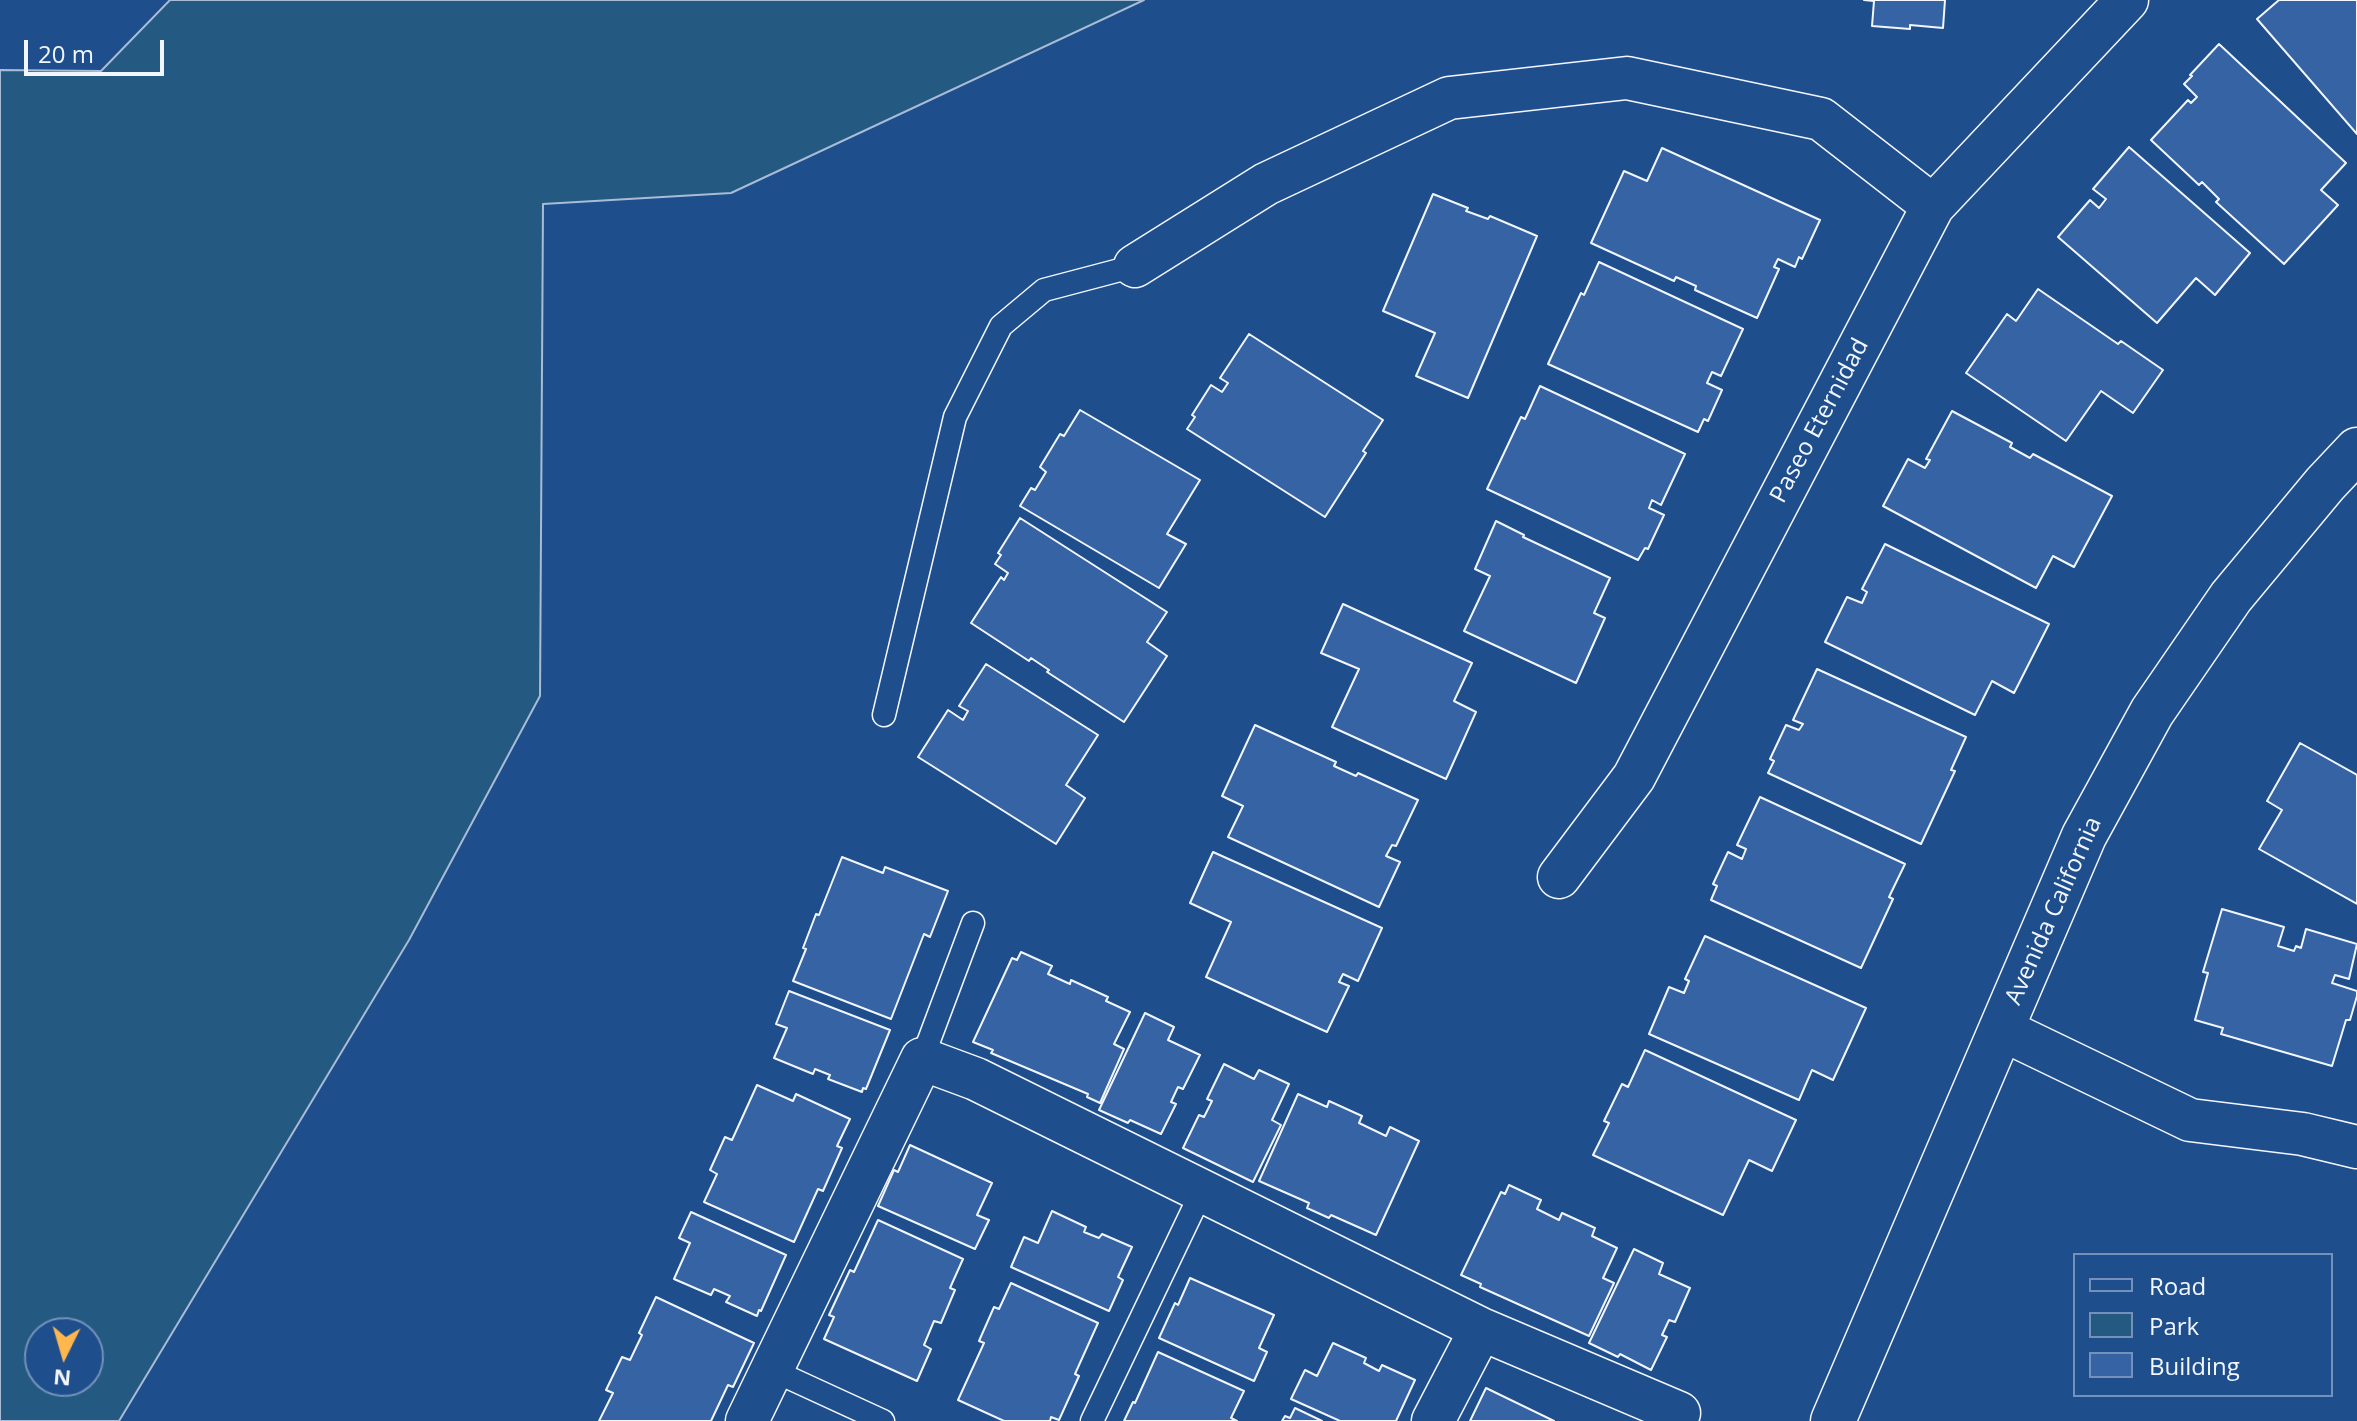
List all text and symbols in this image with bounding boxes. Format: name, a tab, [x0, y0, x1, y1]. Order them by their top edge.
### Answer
scale bar	[28, 24, 168, 74]
text: 20 m	[38, 37, 94, 70]
street label: Paseo Eternidad	[1765, 334, 1875, 508]
street label: Avenida California	[2000, 813, 2108, 1009]
legend	[2073, 1253, 2333, 1397]
text: Road	[2149, 1269, 2206, 1302]
text: Park	[2149, 1309, 2199, 1342]
north arrow	[24, 1317, 104, 1397]
text: Building	[2149, 1349, 2240, 1382]
text: N	[52, 1363, 72, 1395]

